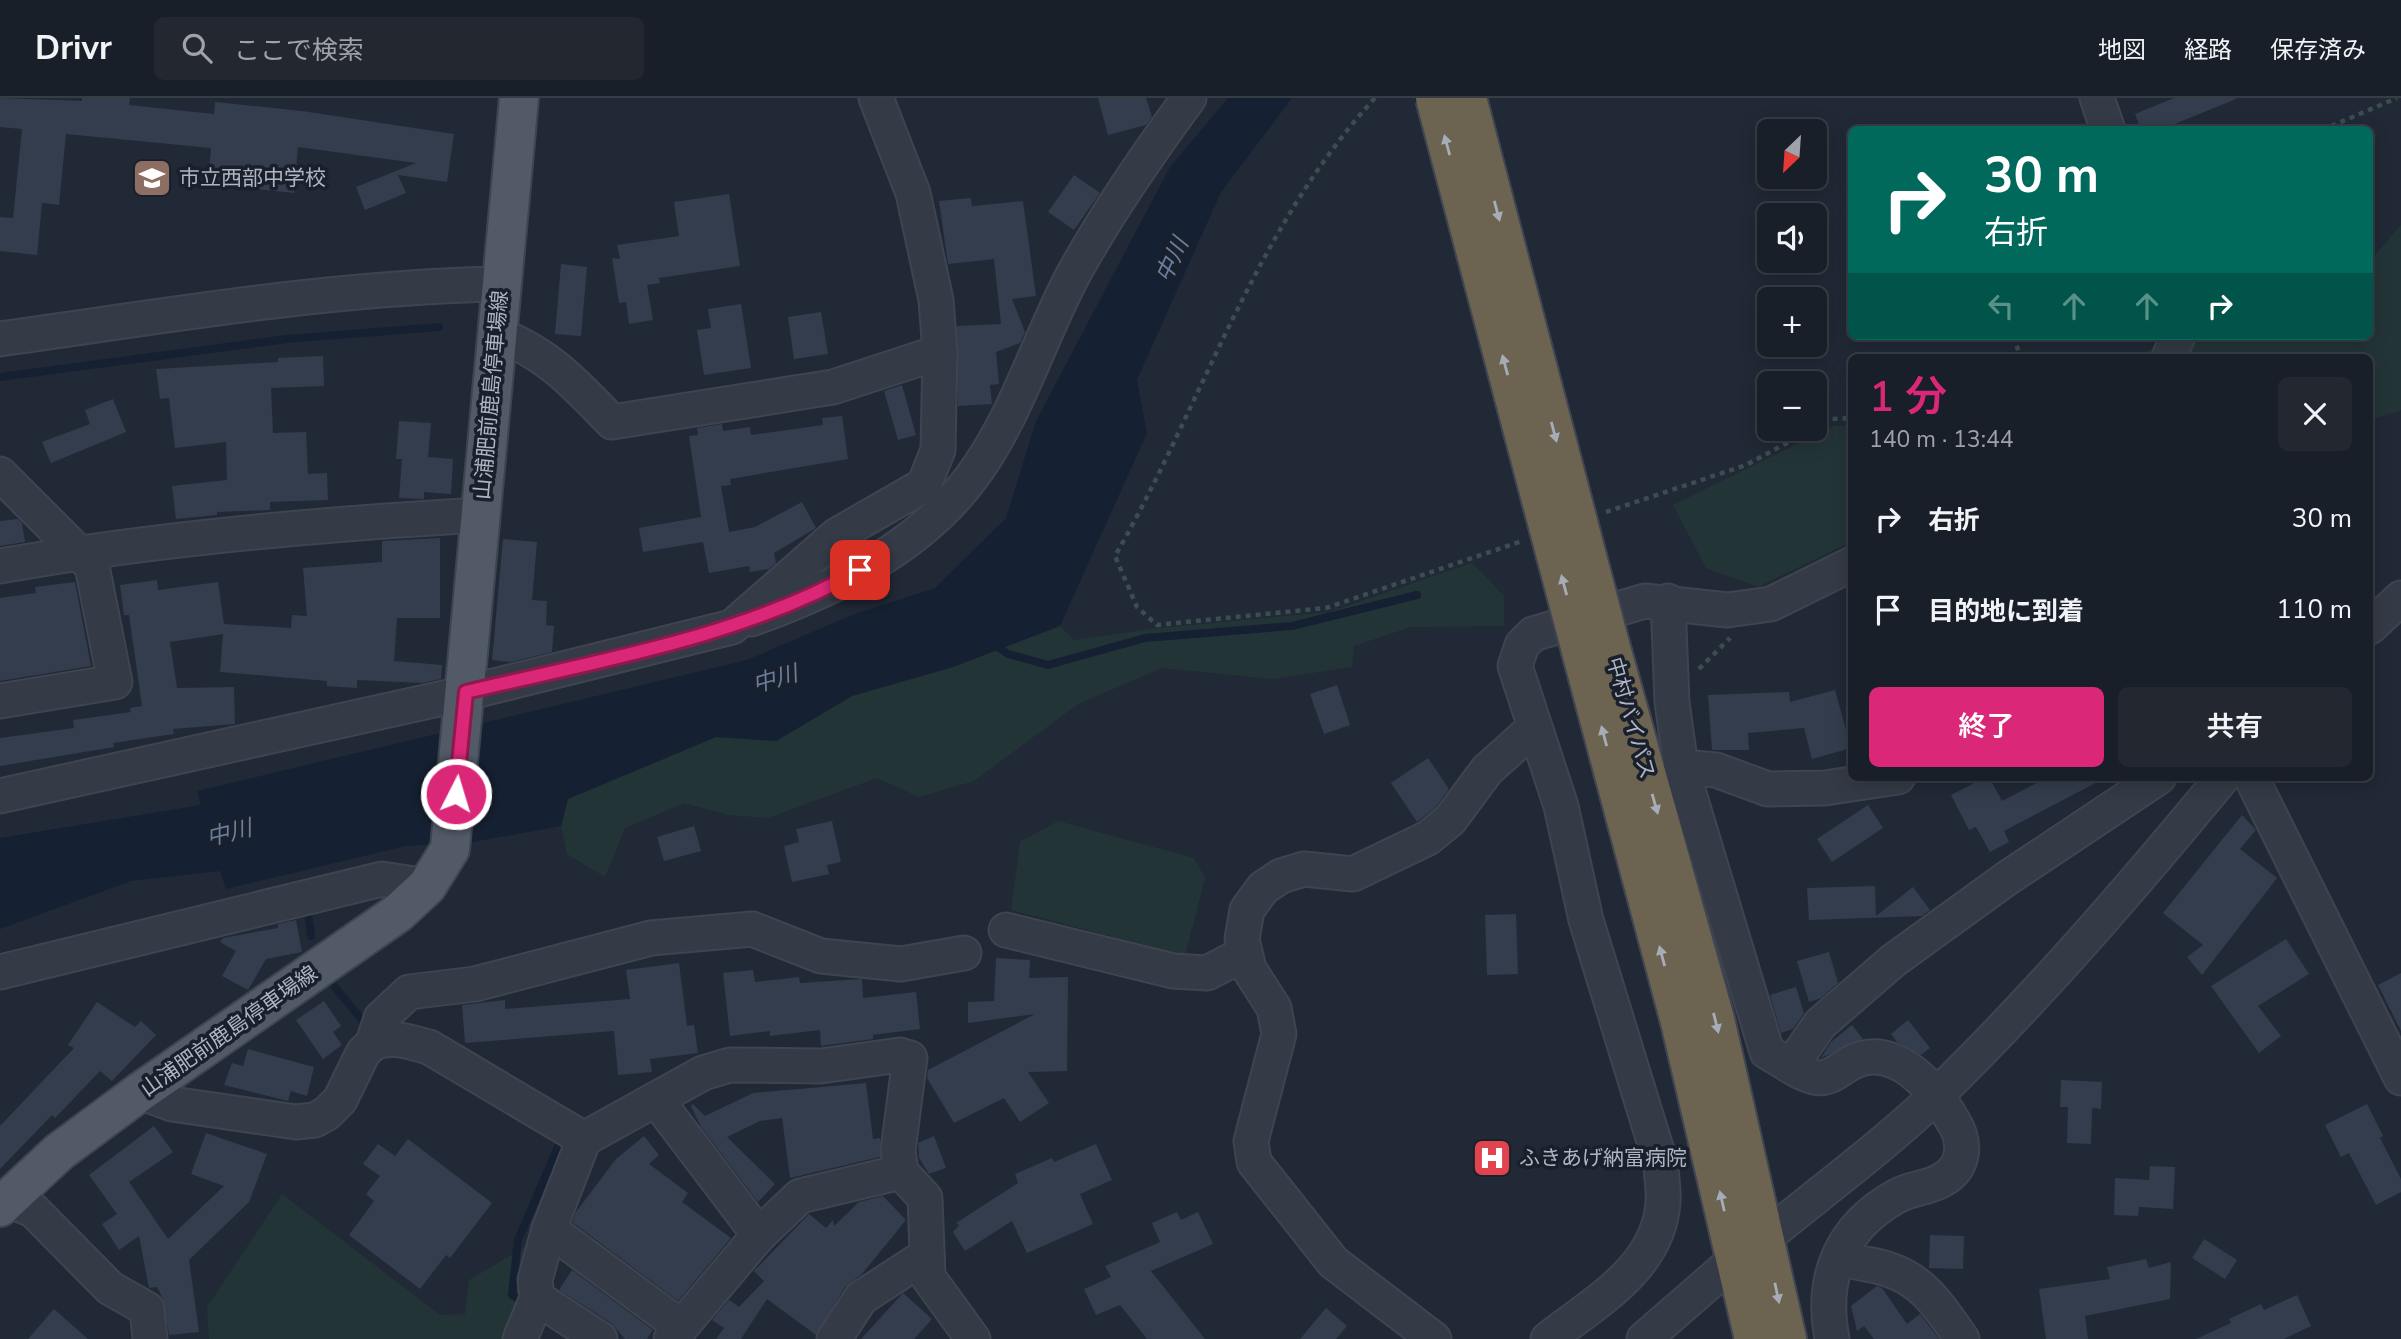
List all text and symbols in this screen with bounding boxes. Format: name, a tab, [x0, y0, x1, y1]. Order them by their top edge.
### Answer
search box	[154, 17, 644, 80]
text: Drivr	[35, 26, 112, 71]
icon: search	[178, 29, 216, 67]
text: ここで検索	[234, 33, 364, 68]
text: 地図	[2098, 34, 2146, 66]
text: 経路	[2184, 34, 2232, 66]
text: 保存済み	[2270, 34, 2366, 66]
north arrow	[1757, 119, 1827, 189]
map controls	[1757, 119, 1827, 441]
one-way arrow	[1441, 134, 1452, 156]
text: 30 m	[1984, 142, 2099, 209]
icon: right	[1869, 154, 1960, 245]
school or university icon: 市立西部中学校	[131, 157, 173, 199]
place label: 市立西部中学校	[179, 164, 326, 192]
one-way arrow	[1492, 201, 1503, 223]
button: sound	[1757, 203, 1827, 273]
text: 右折	[1984, 211, 2048, 254]
water label: 中川	[1148, 230, 1197, 287]
button: +	[1757, 287, 1827, 357]
icon: left	[1982, 287, 2020, 325]
icon: ahead	[2055, 287, 2093, 325]
icon: ahead	[2128, 287, 2166, 325]
icon: right	[2201, 287, 2239, 325]
street label: 山浦肥前鹿島停車場線	[468, 289, 514, 501]
one-way arrow	[1499, 354, 1510, 376]
text: 1 分	[1869, 369, 1947, 426]
button: −	[1757, 371, 1827, 441]
button: close	[2278, 377, 2352, 451]
one-way arrow	[1549, 421, 1560, 443]
text: 140 m · 13:44	[1869, 424, 2014, 455]
icon: right	[1869, 500, 1907, 538]
text: 30 m	[2292, 501, 2352, 536]
text: 右折	[1928, 503, 1980, 538]
pin	[830, 540, 890, 600]
icon: arrive	[841, 551, 879, 589]
one-way arrow	[1558, 574, 1568, 595]
icon: arrive	[1869, 591, 1907, 629]
text: 110 m	[2276, 592, 2352, 627]
text: 目的地に到着	[1928, 594, 2084, 629]
street label: 中村バイパス	[1600, 654, 1662, 782]
water label: 中川	[749, 657, 804, 700]
button: 終了	[1869, 687, 2104, 767]
button: 共有	[2118, 687, 2352, 767]
one-way arrow	[1598, 725, 1609, 747]
position arrow	[419, 757, 493, 831]
one-way arrow	[1650, 793, 1660, 814]
water label: 中川	[203, 812, 258, 854]
one-way arrow	[1656, 945, 1667, 967]
street label: 山浦肥前鹿島停車場線	[135, 959, 323, 1103]
one-way arrow	[1711, 1012, 1722, 1034]
hospital icon: ふきあげ納富病院	[1471, 1137, 1513, 1179]
place label: ふきあげ納富病院	[1519, 1144, 1687, 1172]
one-way arrow	[1716, 1190, 1727, 1212]
one-way arrow	[1771, 1282, 1782, 1304]

